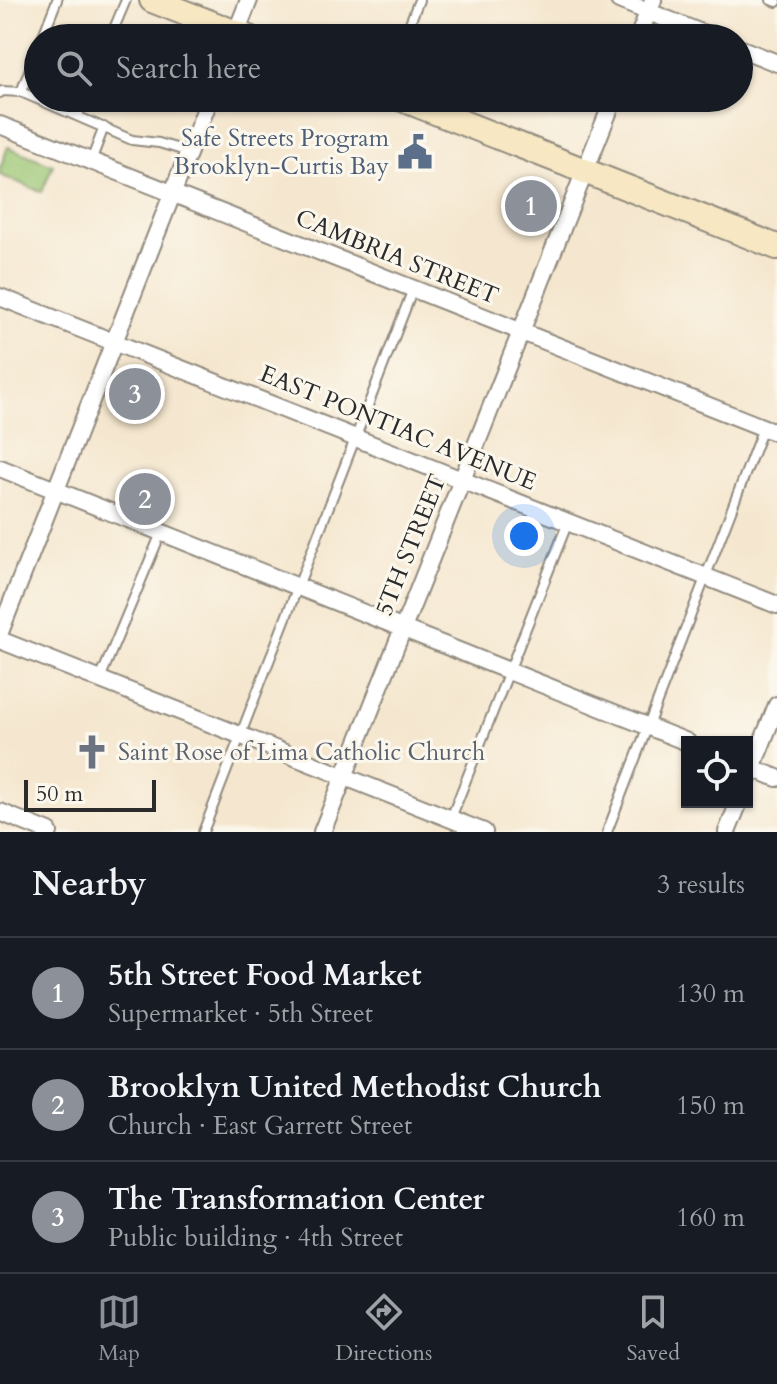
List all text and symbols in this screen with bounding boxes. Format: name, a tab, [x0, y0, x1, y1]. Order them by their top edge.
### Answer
search box	[24, 24, 753, 112]
icon: search	[52, 46, 96, 90]
text: Search here	[116, 48, 261, 89]
place label: Safe Streets Program Brooklyn-Curtis Bay	[174, 122, 390, 183]
public building icon: Safe Streets Program Brooklyn-Curtis Bay	[396, 133, 434, 171]
pin: 1	[505, 176, 557, 236]
street label: CAMBRIA STREET	[291, 201, 503, 313]
street label: EAST PONTIAC AVENUE	[255, 357, 541, 499]
pin: 3	[109, 364, 161, 424]
pin: 2	[119, 469, 171, 529]
street label: 5TH STREET	[368, 469, 454, 621]
your location	[504, 516, 544, 556]
church icon: Saint Rose of Lima Catholic Church	[73, 733, 111, 771]
place label: Saint Rose of Lima Catholic Church	[118, 736, 485, 769]
map controls	[681, 736, 753, 808]
button: locate	[681, 736, 753, 808]
scale bar	[24, 776, 156, 812]
text: 50 m	[36, 779, 83, 809]
text: Nearby	[32, 861, 147, 907]
text: 3 results	[657, 867, 745, 902]
text: 5th Street Food Market	[108, 955, 422, 996]
text: 1	[51, 976, 65, 1011]
text: 130 m	[676, 976, 745, 1011]
text: Supermarket · 5th Street	[108, 996, 373, 1031]
text: Brooklyn United Methodist Church	[108, 1067, 602, 1108]
text: 2	[51, 1088, 65, 1123]
text: 150 m	[676, 1088, 745, 1123]
text: Church · East Garrett Street	[108, 1108, 412, 1143]
text: The Transformation Center	[108, 1179, 484, 1220]
text: 3	[51, 1200, 65, 1235]
text: 160 m	[676, 1200, 745, 1235]
text: Public building · 4th Street	[108, 1220, 403, 1255]
tab: Map	[97, 1290, 141, 1368]
tab: Directions	[335, 1290, 432, 1368]
tab: Saved	[627, 1290, 680, 1368]

